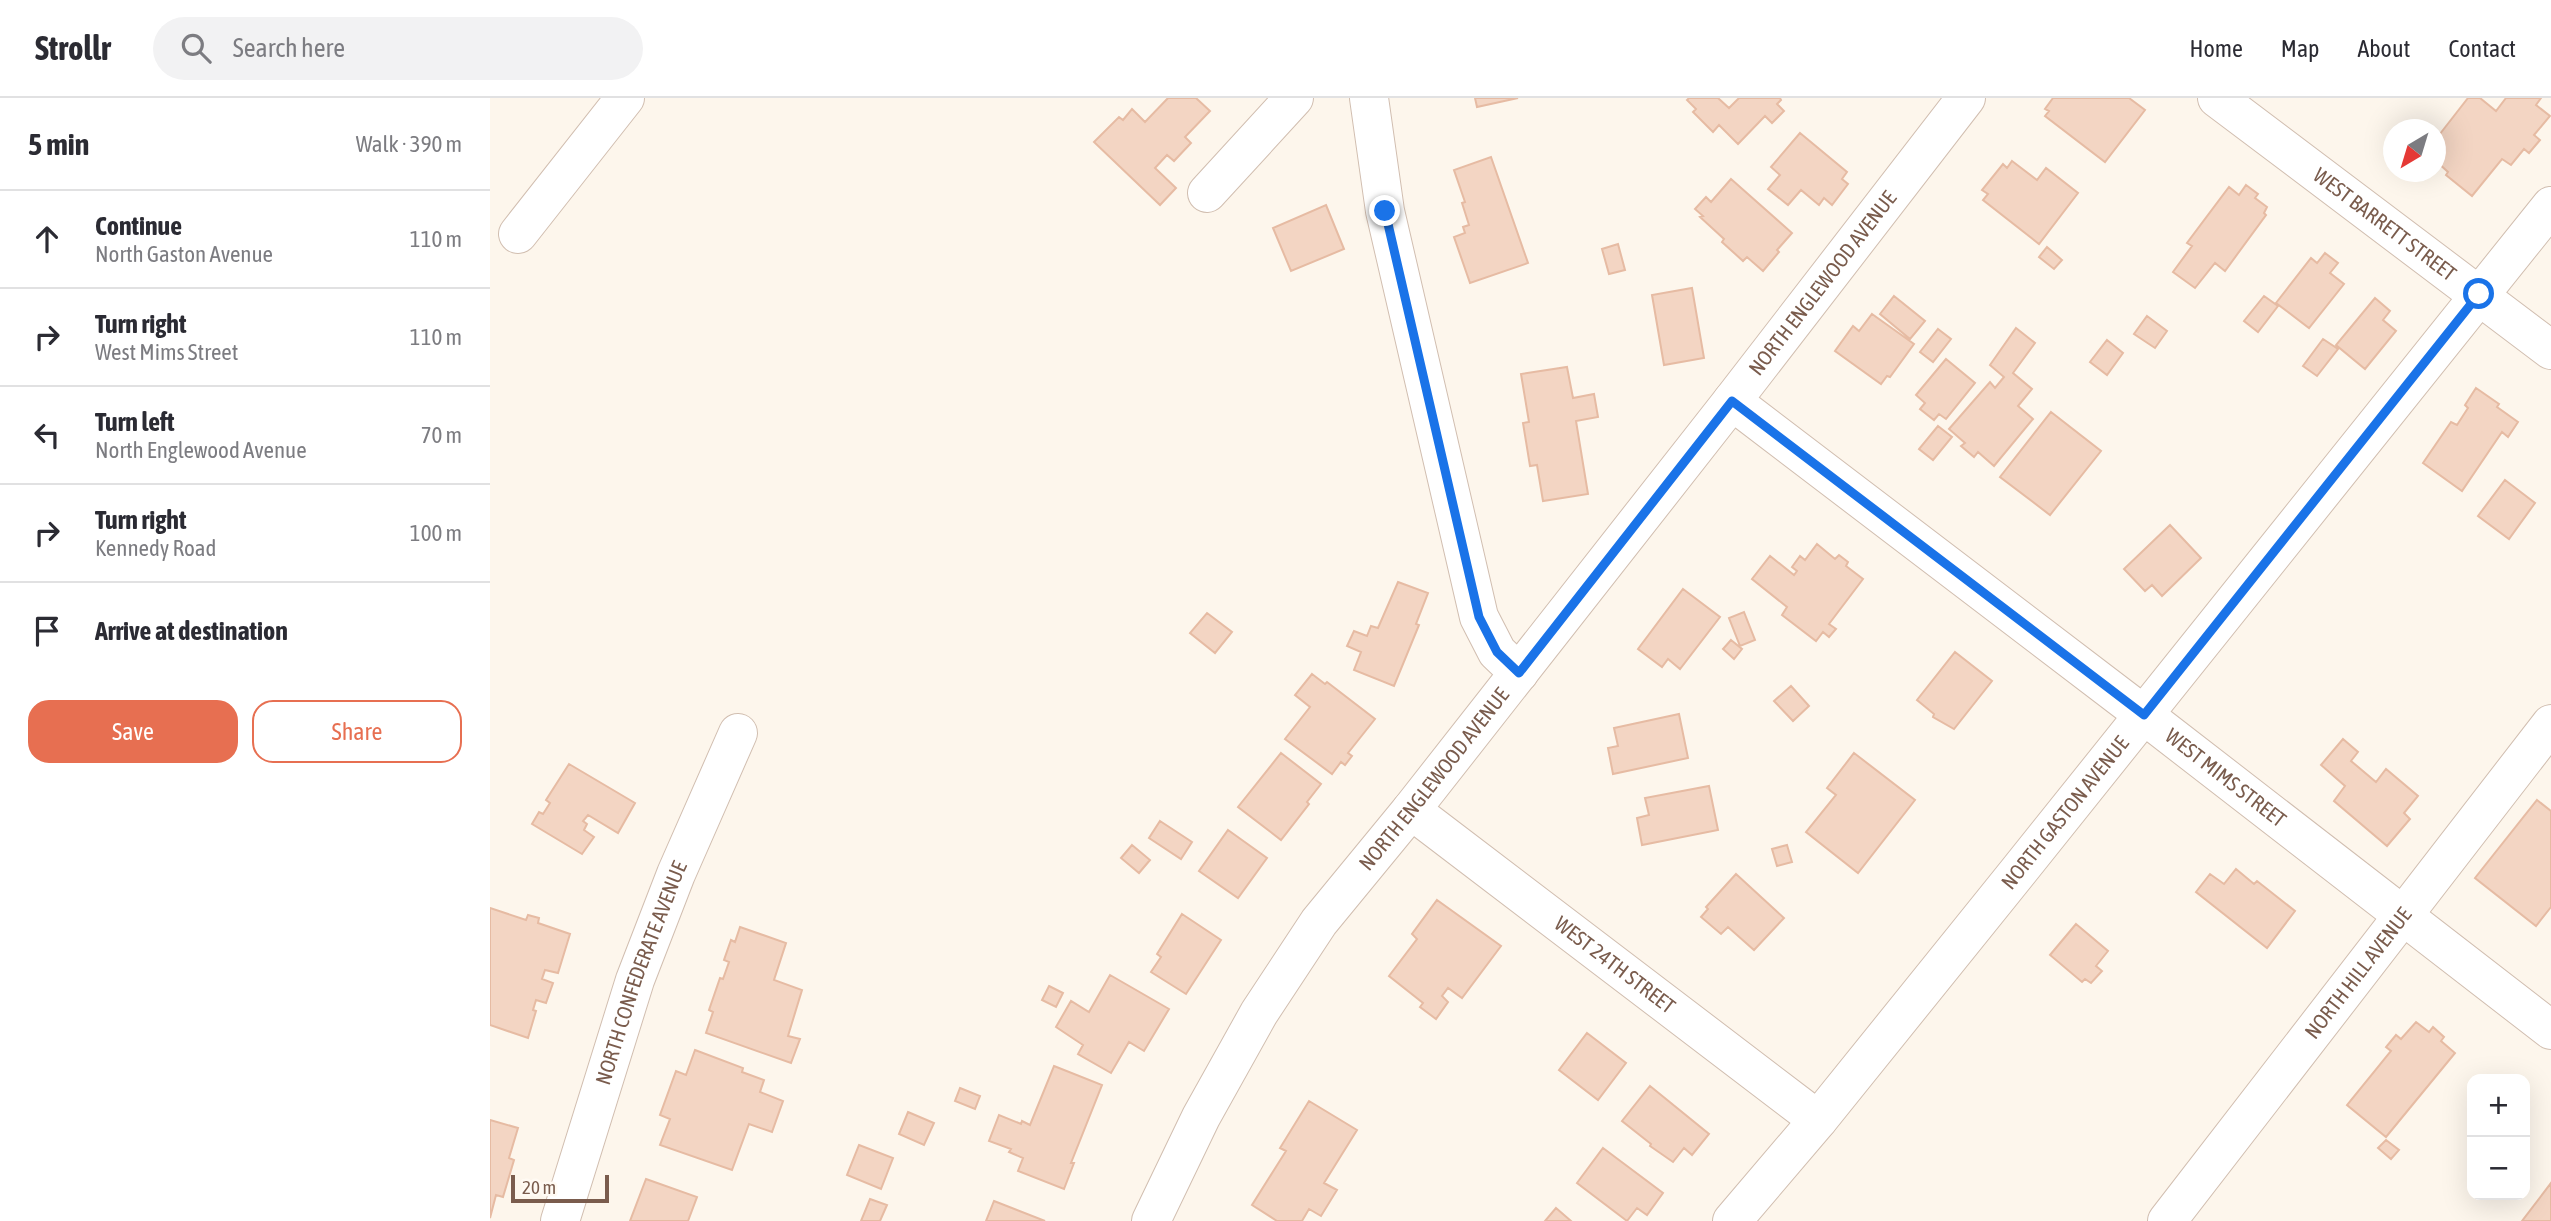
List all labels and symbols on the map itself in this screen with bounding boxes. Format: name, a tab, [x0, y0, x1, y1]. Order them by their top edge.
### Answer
north arrow	[2383, 119, 2446, 182]
street label: WEST BARRETT STREET	[2309, 162, 2461, 285]
street label: NORTH ENGLEWOOD AVENUE	[1743, 186, 1901, 380]
route end	[1369, 195, 1400, 226]
route start	[2463, 278, 2494, 309]
street label: NORTH ENGLEWOOD AVENUE	[1354, 683, 1513, 875]
street label: WEST MIMS STREET	[2161, 723, 2291, 831]
street label: NORTH GASTON AVENUE	[1996, 731, 2133, 893]
street label: NORTH CONFEDERATE AVENUE	[590, 857, 691, 1087]
street label: NORTH HILL AVENUE	[2299, 902, 2416, 1043]
street label: WEST 24TH STREET	[1550, 911, 1680, 1018]
scale bar	[511, 1172, 609, 1204]

